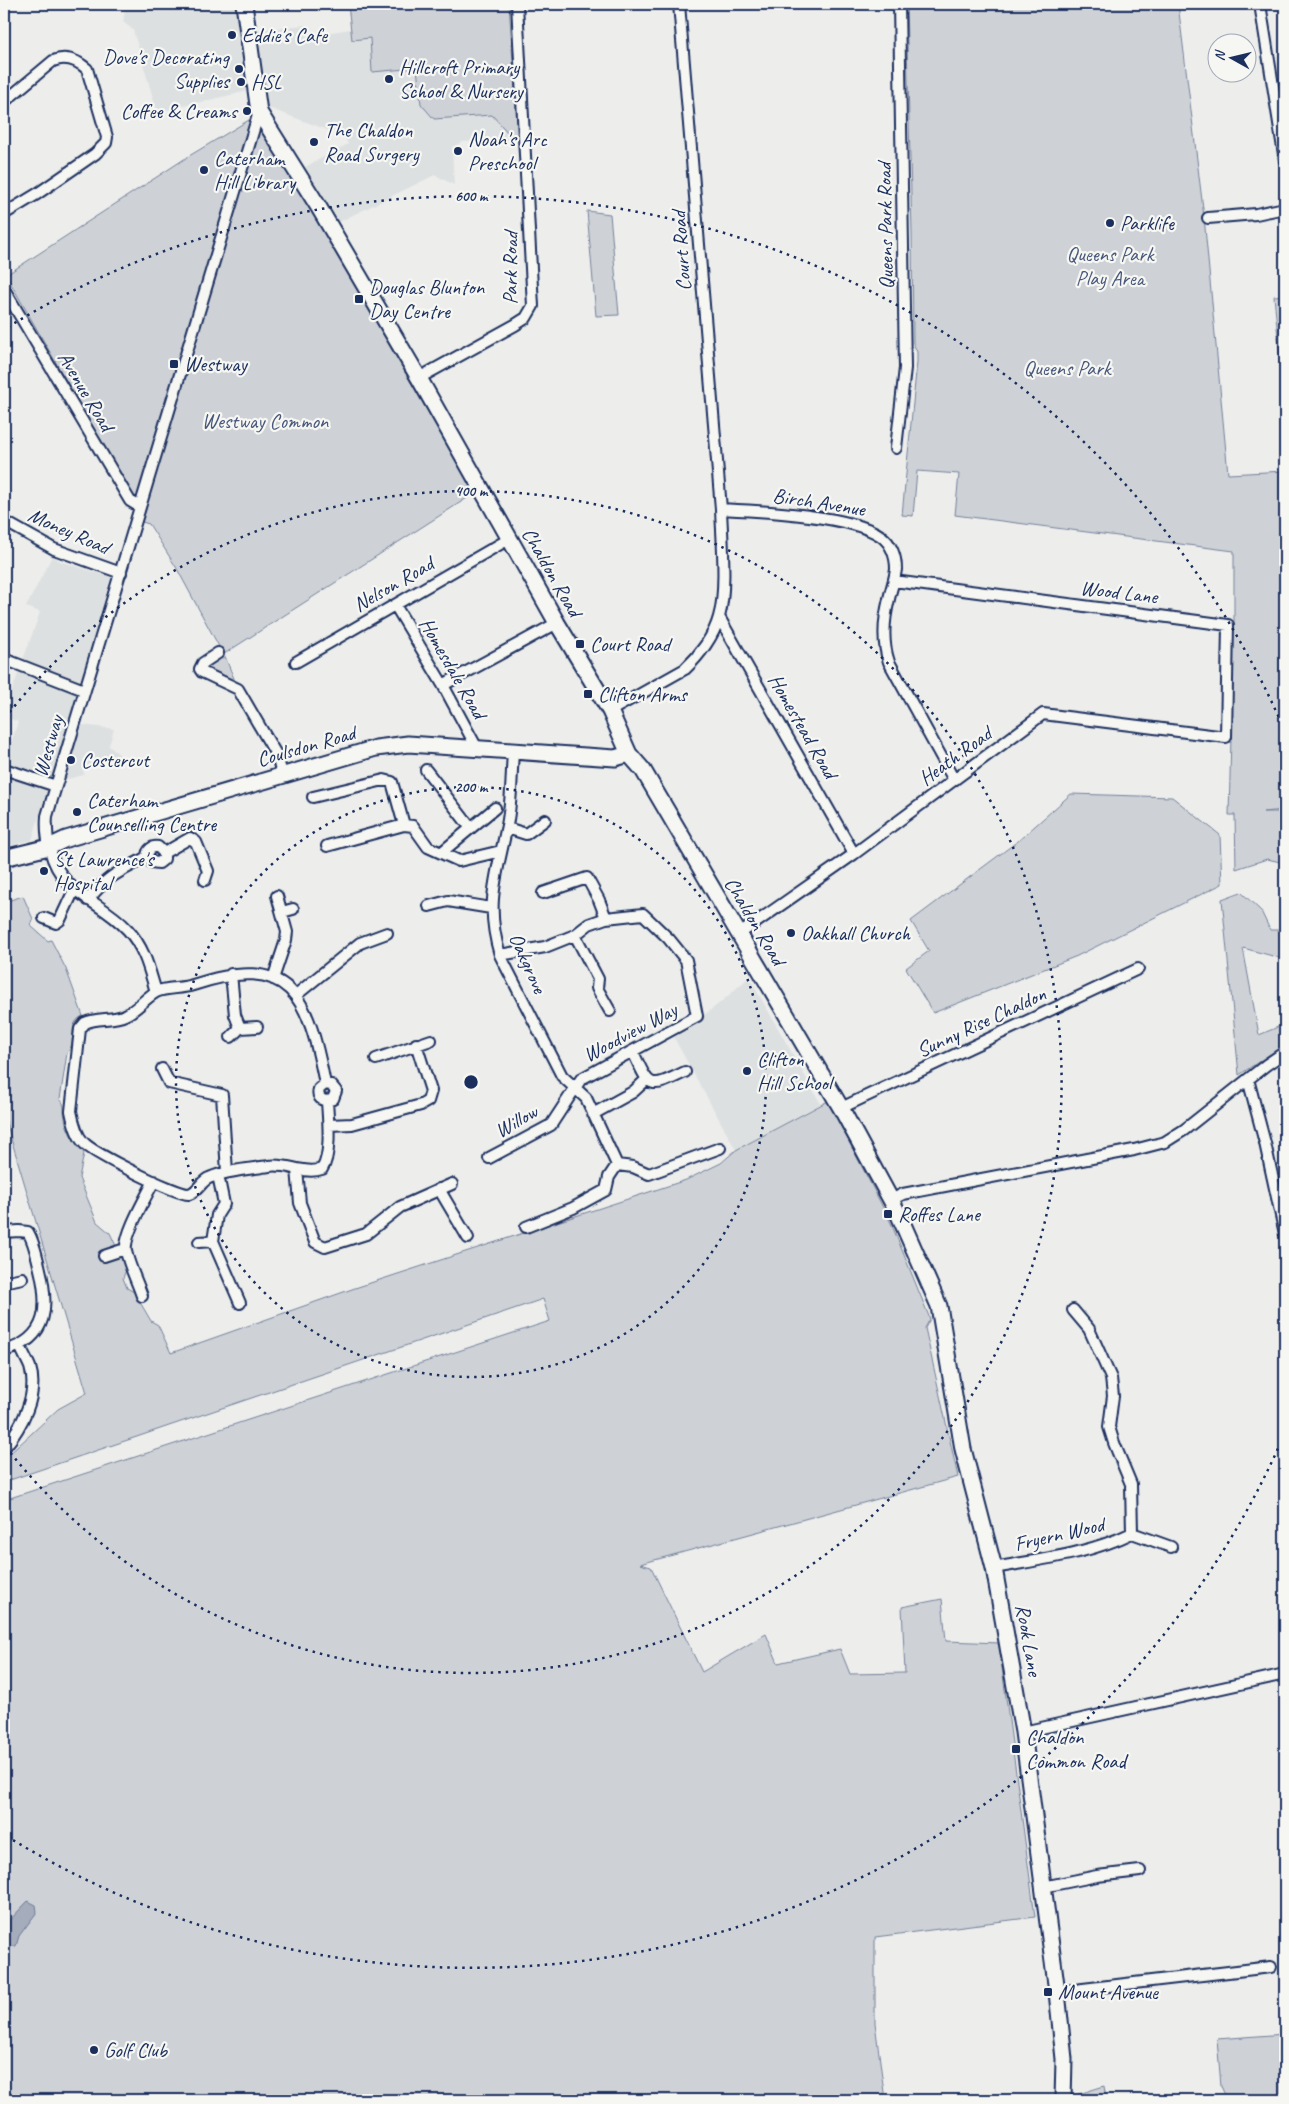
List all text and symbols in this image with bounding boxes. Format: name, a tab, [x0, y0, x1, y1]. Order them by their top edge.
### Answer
place label: Eddie's Cafe	[242, 22, 328, 48]
marker: Eddie's Cafe	[226, 29, 238, 41]
north arrow	[1206, 32, 1256, 82]
place label: Dove's Decorating Supplies	[103, 44, 231, 94]
text: N	[1211, 48, 1229, 62]
place label: Hillcroft Primary School & Nursery	[399, 54, 525, 104]
marker: Dove's Decorating Supplies	[233, 63, 245, 75]
place label: HSL	[251, 69, 283, 95]
marker: Hillcroft Primary School & Nursery	[383, 73, 395, 85]
marker: HSL	[235, 76, 247, 88]
place label: Coffee & Creams	[121, 98, 239, 124]
marker: Coffee & Creams	[241, 105, 253, 117]
place label: The Chaldon Road Surgery	[324, 117, 421, 167]
place label: Noah's Arc Preschool	[468, 126, 548, 176]
marker: The Chaldon Road Surgery	[308, 136, 320, 148]
place label: Caterham Hill Library	[214, 145, 297, 195]
marker: Noah's Arc Preschool	[452, 145, 464, 157]
street label: Queens Park Road	[871, 159, 899, 290]
marker: Caterham Hill Library	[198, 164, 210, 176]
text: 600 m	[455, 187, 489, 206]
street label: Court Road	[665, 207, 697, 292]
place label: Parklife	[1120, 210, 1175, 236]
marker: Parklife	[1104, 217, 1116, 229]
street label: Park Road	[497, 229, 523, 305]
park label: Queens Park Play Area	[1067, 241, 1156, 291]
place label: Douglas Blunton Day Centre	[369, 274, 485, 324]
marker: Douglas Blunton Day Centre	[353, 293, 365, 305]
street label: Avenue Road	[52, 346, 122, 439]
place label: Westway	[184, 351, 249, 377]
park label: Queens Park	[1024, 355, 1113, 381]
marker: Westway	[168, 358, 180, 370]
park label: Westway Common	[202, 408, 329, 434]
text: 400 m	[455, 482, 489, 501]
street label: Birch Avenue	[771, 482, 868, 522]
street label: Money Road	[24, 502, 116, 562]
street label: Chaldon Road	[516, 523, 590, 624]
street label: Nelson Road	[348, 549, 441, 617]
street label: Wood Lane	[1079, 574, 1161, 610]
street label: Homesdale Road	[414, 613, 494, 727]
place label: Court Road	[590, 631, 673, 657]
marker: Court Road	[574, 638, 586, 650]
street label: Homestead Road	[763, 669, 845, 786]
place label: Clifton Arms	[598, 681, 689, 707]
marker: Clifton Arms	[582, 688, 594, 700]
street label: Westway	[27, 711, 70, 780]
street label: Coulsdon Road	[254, 719, 362, 772]
street label: Heath Road	[913, 719, 999, 791]
place label: Costercut	[81, 747, 151, 773]
marker: Costercut	[65, 754, 77, 766]
text: 200 m	[455, 778, 489, 797]
place label: Caterham Counselling Centre	[87, 787, 217, 837]
marker: Caterham Counselling Centre	[71, 806, 83, 818]
place label: St Lawrence's Hospital	[54, 846, 155, 896]
marker: St Lawrence's Hospital	[38, 865, 50, 877]
street label: Chaldon Road	[718, 872, 793, 973]
place label: Oakhall Church	[801, 920, 912, 946]
marker: Oakhall Church	[785, 927, 797, 939]
street label: Oakgrove	[503, 929, 553, 998]
street label: Sunny Rise Chaldon	[912, 980, 1050, 1063]
street label: Woodview Way	[579, 996, 683, 1068]
place label: Clifton Hill School	[757, 1046, 835, 1096]
marker: Clifton Hill School	[741, 1065, 753, 1077]
centre of rings	[462, 1073, 480, 1091]
street label: Willow	[490, 1097, 544, 1144]
place label: Roffes Lane	[898, 1201, 982, 1227]
marker: Roffes Lane	[882, 1208, 894, 1220]
street label: Fryern Wood	[1012, 1510, 1110, 1557]
street label: Rook Lane	[1010, 1602, 1048, 1680]
place label: Chaldon Common Road	[1026, 1724, 1130, 1774]
marker: Chaldon Common Road	[1010, 1743, 1022, 1755]
place label: Mount Avenue	[1058, 1979, 1159, 2005]
marker: Mount Avenue	[1042, 1986, 1054, 1998]
place label: Golf Club	[104, 2037, 169, 2063]
marker: Golf Club	[88, 2044, 100, 2056]

